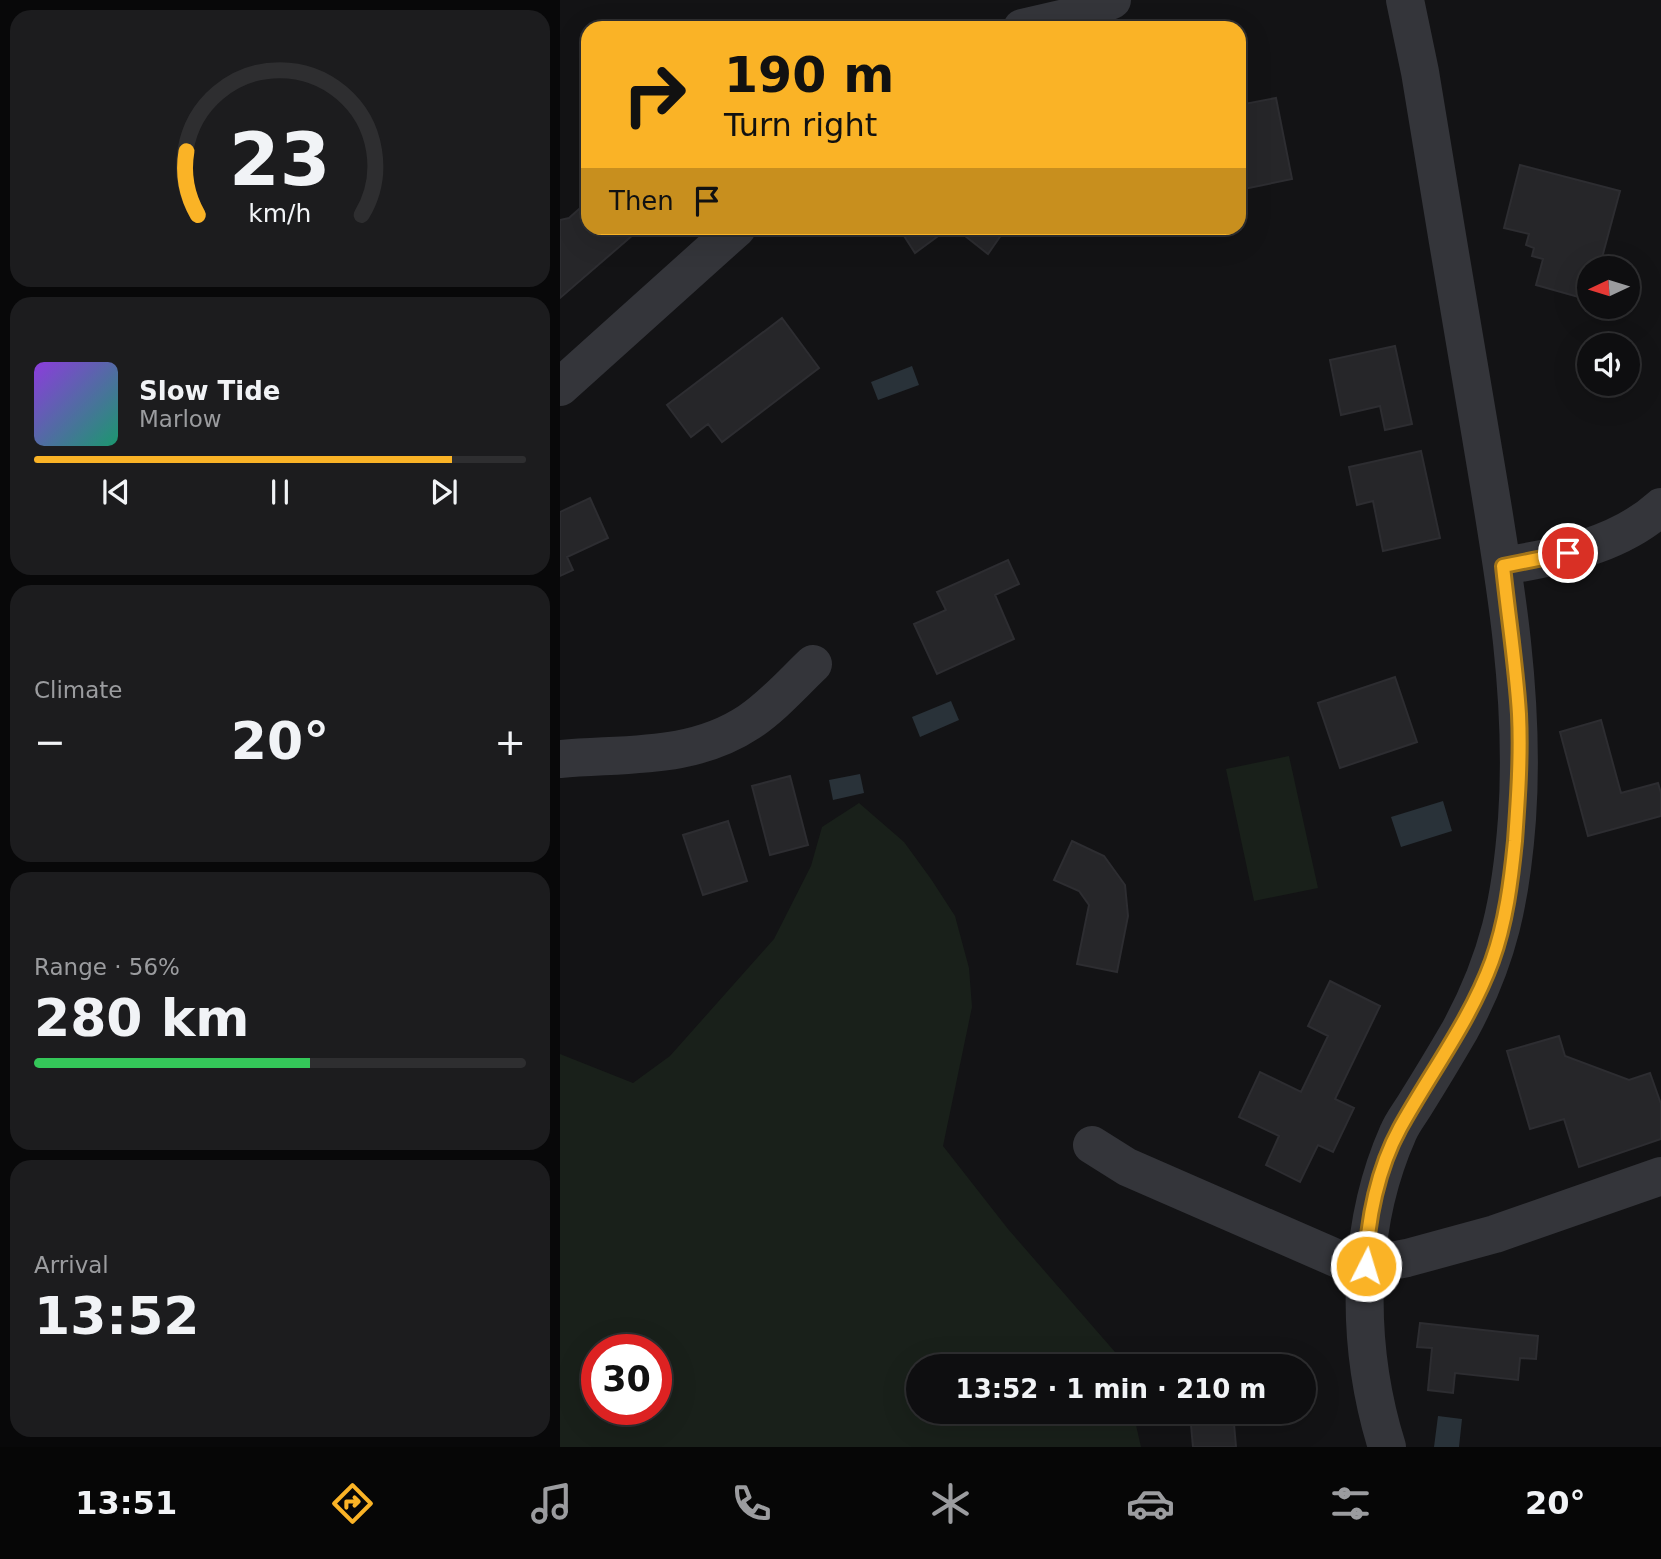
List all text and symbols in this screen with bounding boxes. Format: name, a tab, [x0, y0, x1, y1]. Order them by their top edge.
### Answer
text: 190 m	[724, 47, 894, 104]
icon: right	[609, 49, 700, 140]
text: Turn right	[724, 106, 877, 144]
text: 23	[229, 117, 331, 202]
icon: arrive	[688, 182, 726, 220]
text: Then	[609, 186, 674, 216]
text: km/h	[248, 199, 312, 228]
north arrow	[1577, 256, 1640, 318]
map controls	[1577, 256, 1640, 396]
button: sound	[1577, 333, 1640, 396]
text: Slow Tide	[139, 376, 280, 406]
text: Marlow	[139, 406, 222, 432]
icon: previous	[97, 473, 135, 511]
icon: pause	[261, 473, 299, 511]
icon: next	[425, 473, 463, 511]
pin	[1538, 523, 1598, 583]
icon: arrive	[1549, 534, 1587, 572]
text: Climate	[34, 677, 123, 703]
text: 20°	[231, 711, 329, 771]
text: −	[34, 720, 66, 764]
text: +	[494, 720, 526, 764]
text: Range · 56%	[34, 954, 180, 980]
text: 280 km	[34, 988, 249, 1048]
position arrow	[1329, 1229, 1403, 1303]
text: Arrival	[34, 1252, 109, 1278]
text: 13:52	[34, 1286, 200, 1346]
speed limit sign: 30	[581, 1334, 672, 1425]
text: 13:52 · 1 min · 210 m	[956, 1374, 1266, 1404]
icon: directions	[328, 1479, 377, 1528]
icon: music	[527, 1479, 576, 1528]
icon: phone	[727, 1479, 776, 1528]
icon: climate	[926, 1479, 975, 1528]
icon: car	[1126, 1479, 1175, 1528]
icon: filters	[1326, 1479, 1375, 1528]
text: 13:51	[75, 1484, 177, 1522]
text: 20°	[1525, 1484, 1586, 1522]

